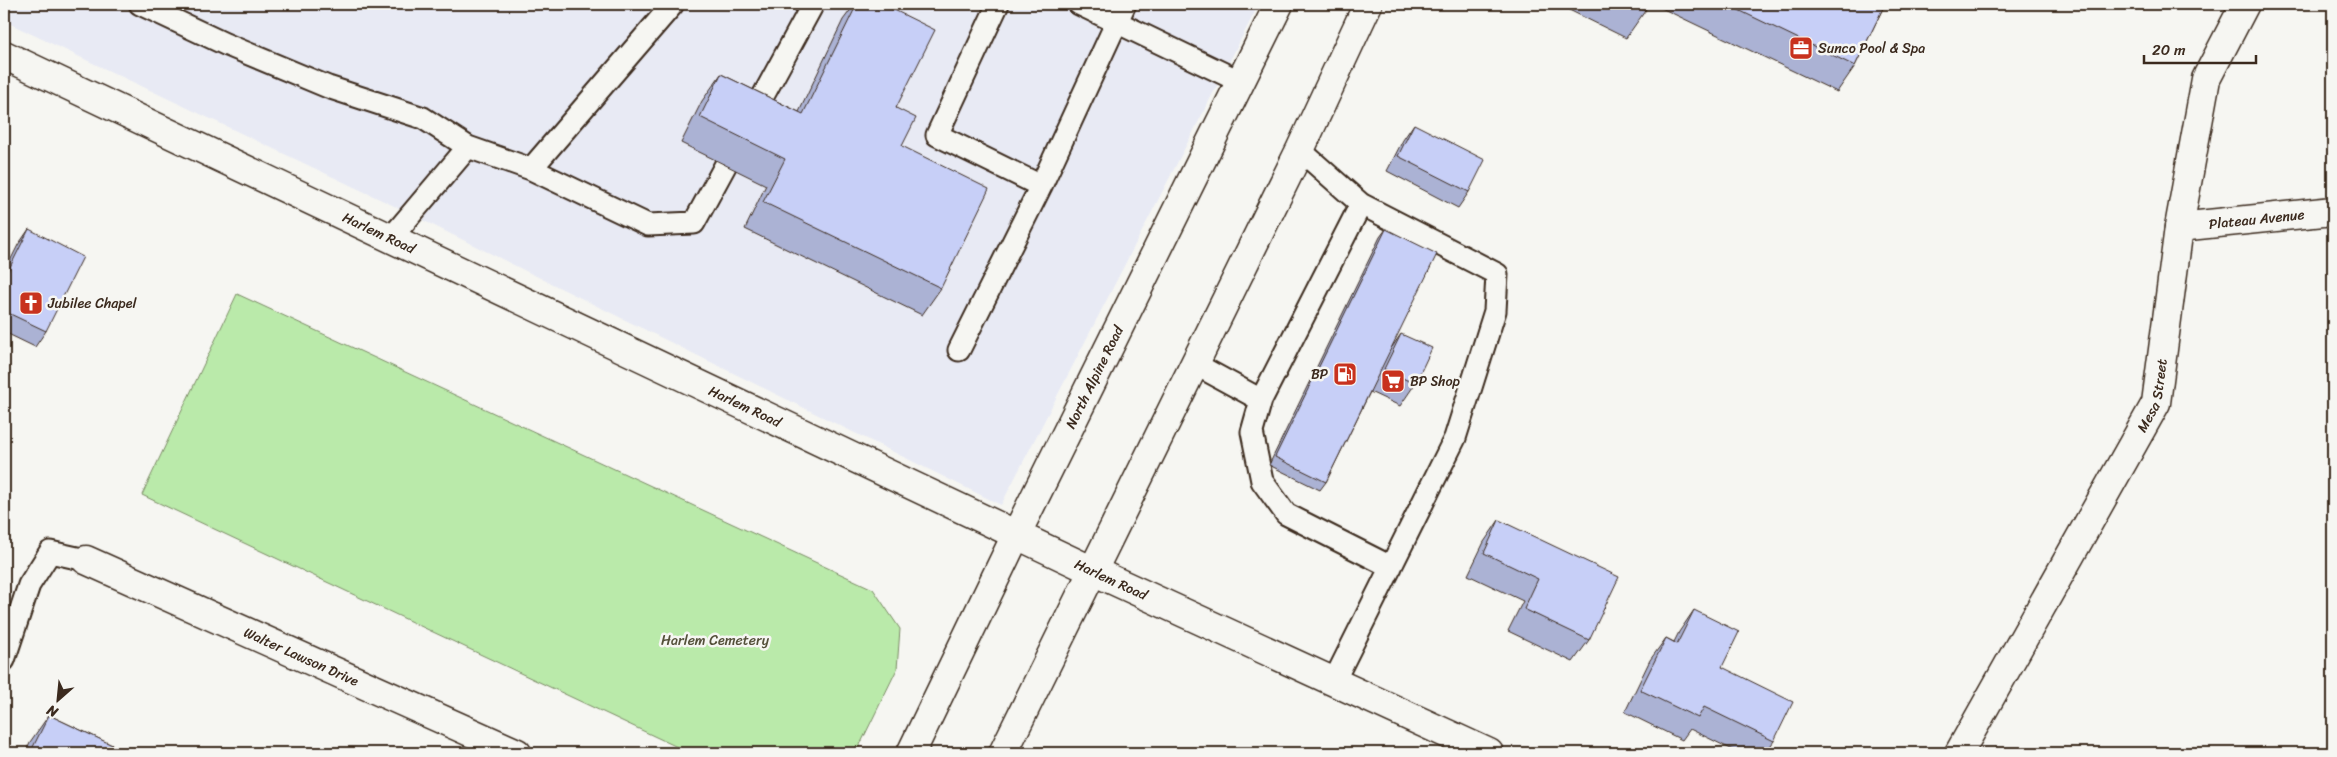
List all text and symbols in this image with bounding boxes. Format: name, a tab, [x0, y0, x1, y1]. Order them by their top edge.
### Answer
scale bar	[2144, 32, 2257, 64]
office icon: Sunco Pool & Spa	[1788, 35, 1814, 61]
place label: Sunco Pool & Spa	[1818, 36, 1925, 61]
text: 20 m	[2152, 37, 2186, 63]
street label: Plateau Avenue	[2207, 202, 2306, 236]
street label: Harlem Road	[338, 205, 421, 261]
church icon: Jubilee Chapel	[18, 290, 44, 316]
place label: Jubilee Chapel	[47, 291, 137, 316]
street label: North Alpine Road	[1058, 320, 1131, 433]
street label: Mesa Street	[2129, 357, 2174, 437]
fuel station icon: BP	[1332, 361, 1358, 387]
place label: BP	[1311, 362, 1329, 387]
supermarket icon: BP Shop	[1380, 368, 1406, 394]
place label: BP Shop	[1410, 369, 1461, 394]
street label: Harlem Road	[704, 378, 787, 435]
street label: Harlem Road	[1070, 552, 1153, 608]
street label: Walter Lawson Drive	[240, 620, 363, 693]
park label: Harlem Cemetery	[661, 628, 770, 653]
north arrow	[32, 674, 82, 724]
text: N	[42, 698, 63, 725]

